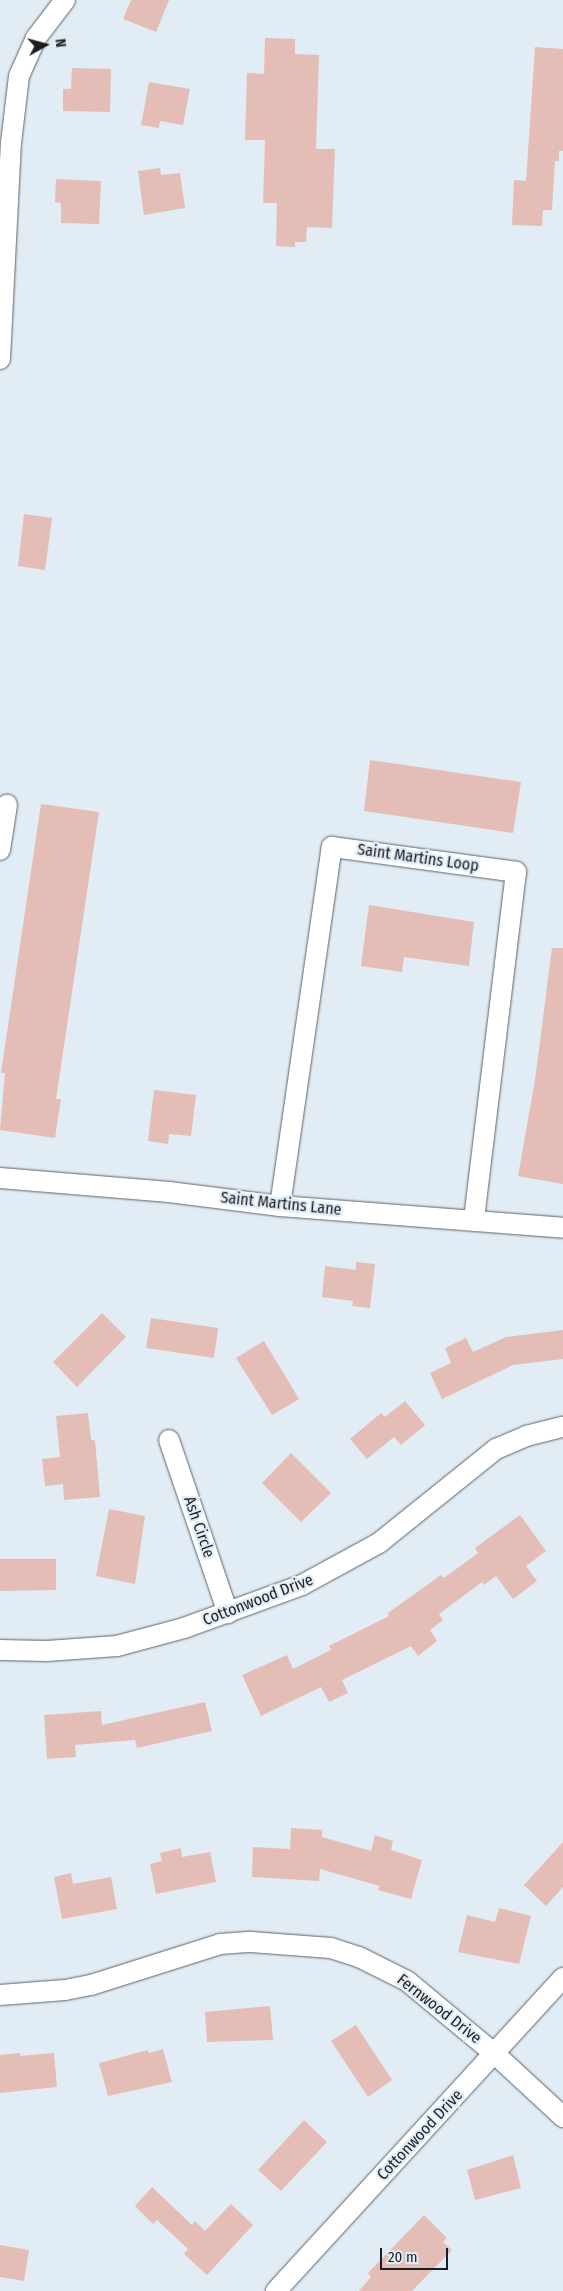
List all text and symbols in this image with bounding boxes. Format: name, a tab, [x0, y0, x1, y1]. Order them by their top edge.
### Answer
north arrow	[20, 20, 70, 70]
text: N	[51, 38, 69, 48]
street label: Saint Martins Loop	[356, 840, 480, 876]
street label: Saint Martins Lane	[220, 1188, 342, 1220]
street label: Ash Circle	[180, 1494, 218, 1560]
street label: Cottonwood Drive	[200, 1570, 316, 1630]
street label: Fernwood Drive	[393, 1970, 485, 2048]
street label: Cottonwood Drive	[373, 2086, 467, 2184]
scale bar	[383, 2238, 450, 2270]
text: 20 m	[388, 2248, 418, 2266]

